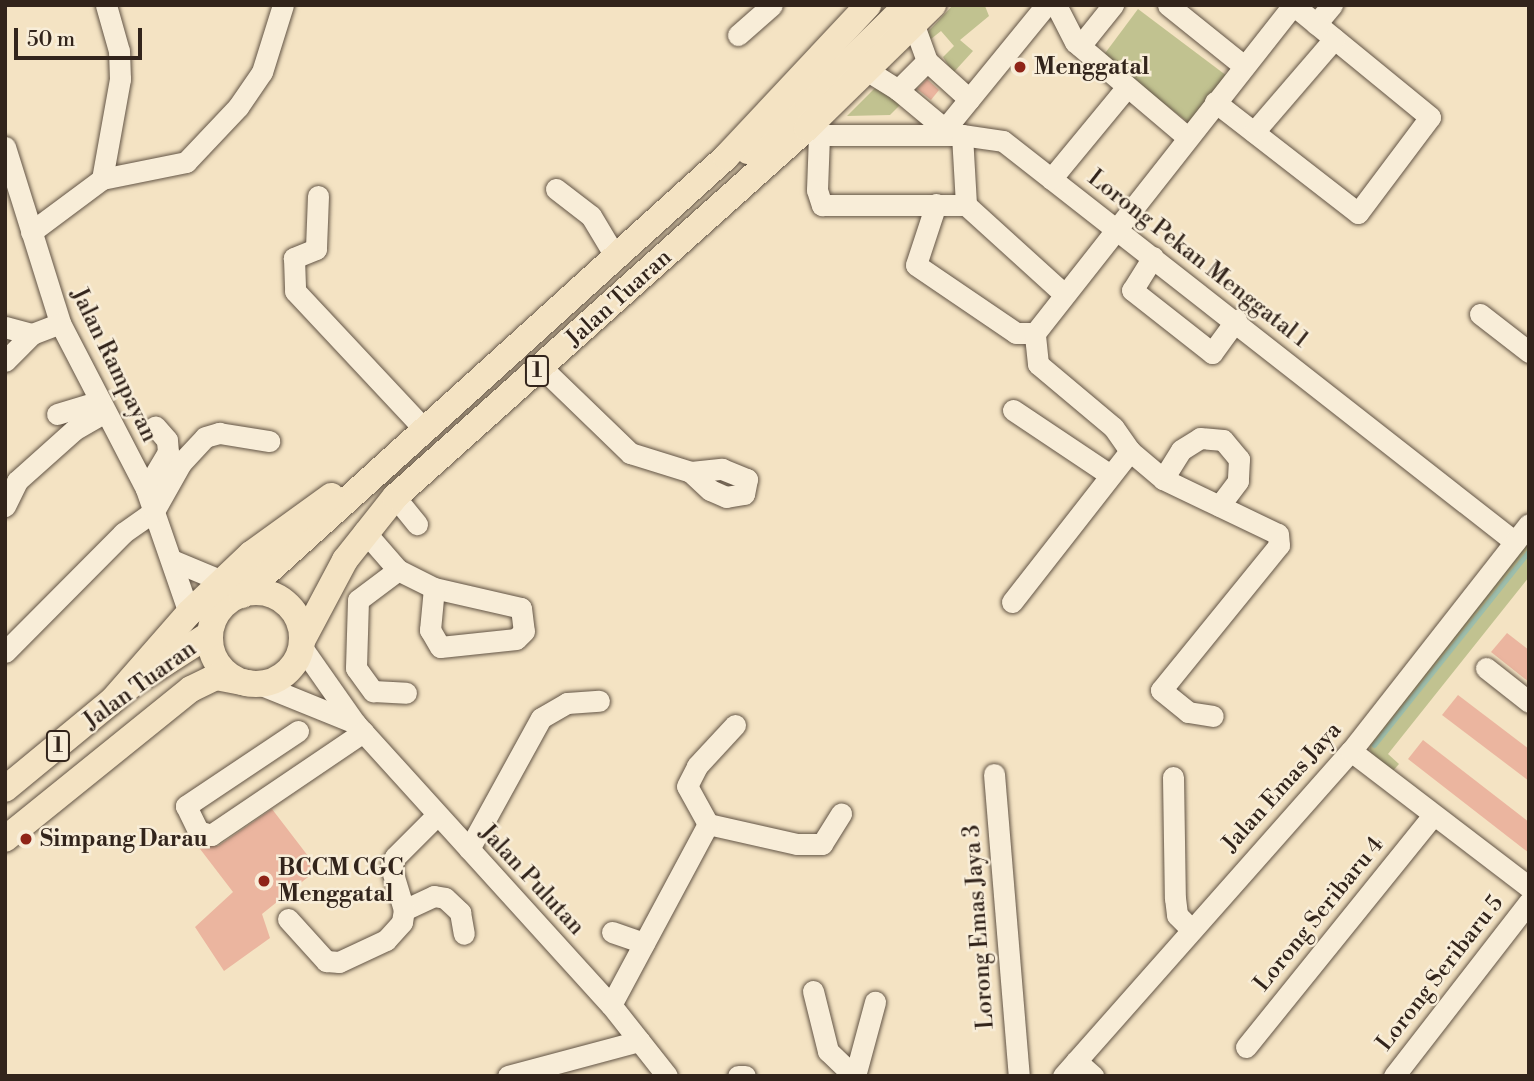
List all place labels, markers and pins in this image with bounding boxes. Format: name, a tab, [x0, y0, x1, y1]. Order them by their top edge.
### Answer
place label: Menggatal	[1034, 53, 1149, 81]
marker: Menggatal	[1012, 59, 1028, 75]
place label: Simpang Darau	[40, 825, 208, 853]
marker: Simpang Darau	[18, 831, 34, 847]
place label: BCCM CGC Menggatal	[278, 854, 404, 908]
marker: BCCM CGC Menggatal	[256, 873, 272, 889]

